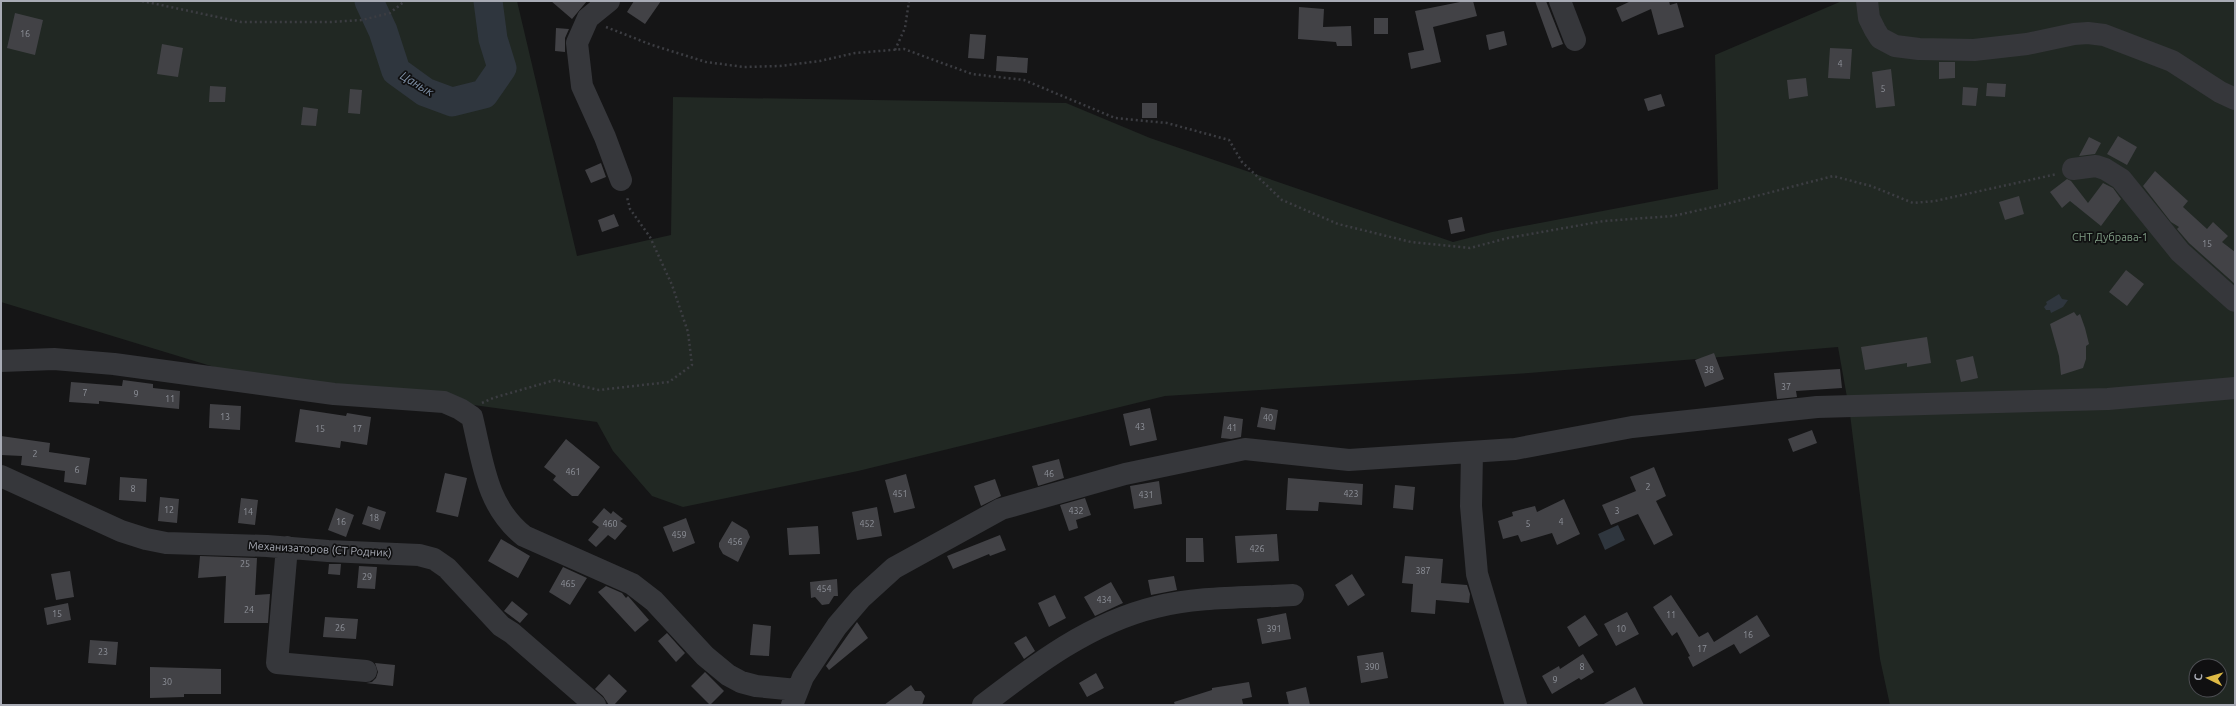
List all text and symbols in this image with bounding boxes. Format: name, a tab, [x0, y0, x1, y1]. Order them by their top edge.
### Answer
house number: 16	[20, 29, 30, 39]
house number: 4	[1837, 59, 1843, 69]
water label: Цанык	[398, 69, 437, 99]
house number: 5	[1880, 84, 1886, 94]
park label: СНТ Дубрава-1	[2072, 231, 2148, 243]
house number: 15	[2202, 239, 2212, 249]
house number: 38	[1704, 365, 1714, 375]
house number: 37	[1781, 382, 1791, 392]
house number: 7	[82, 388, 88, 398]
house number: 9	[133, 389, 139, 399]
house number: 11	[165, 394, 175, 404]
house number: 13	[220, 412, 230, 422]
house number: 40	[1263, 413, 1273, 423]
house number: 43	[1135, 422, 1145, 432]
house number: 41	[1227, 423, 1237, 433]
house number: 15	[315, 424, 325, 434]
house number: 17	[352, 424, 362, 434]
house number: 2	[32, 449, 38, 459]
house number: 6	[74, 465, 80, 475]
house number: 461	[565, 467, 581, 477]
house number: 46	[1044, 469, 1054, 479]
house number: 2	[1645, 482, 1651, 492]
house number: 8	[130, 484, 136, 494]
house number: 451	[892, 489, 908, 499]
house number: 423	[1343, 489, 1359, 499]
house number: 431	[1138, 490, 1154, 500]
house number: 12	[164, 505, 174, 515]
house number: 432	[1068, 506, 1084, 516]
house number: 3	[1614, 506, 1620, 516]
house number: 14	[243, 507, 253, 517]
house number: 18	[369, 513, 379, 523]
house number: 16	[336, 517, 346, 527]
house number: 4	[1558, 517, 1564, 527]
house number: 460	[602, 519, 618, 529]
house number: 452	[859, 519, 875, 529]
house number: 5	[1525, 519, 1531, 529]
house number: 459	[671, 530, 687, 540]
house number: 456	[727, 537, 743, 547]
street label: Механизаторов (СТ Родник)	[248, 539, 392, 560]
house number: 426	[1249, 544, 1265, 554]
house number: 25	[240, 559, 250, 569]
house number: 387	[1415, 566, 1431, 576]
house number: 29	[362, 572, 372, 582]
house number: 465	[560, 579, 576, 589]
house number: 454	[816, 584, 832, 594]
house number: 434	[1096, 595, 1112, 605]
house number: 24	[244, 605, 254, 615]
house number: 15	[52, 609, 62, 619]
house number: 11	[1666, 610, 1676, 620]
house number: 26	[335, 623, 345, 633]
house number: 391	[1266, 624, 1282, 634]
house number: 10	[1616, 624, 1626, 634]
house number: 16	[1743, 630, 1753, 640]
house number: 17	[1697, 644, 1707, 654]
house number: 23	[98, 647, 108, 657]
north arrow	[2188, 658, 2228, 698]
house number: 390	[1364, 662, 1380, 672]
house number: 8	[1579, 662, 1585, 672]
text: С	[2192, 673, 2204, 681]
house number: 9	[1552, 675, 1558, 685]
house number: 30	[162, 677, 172, 687]

